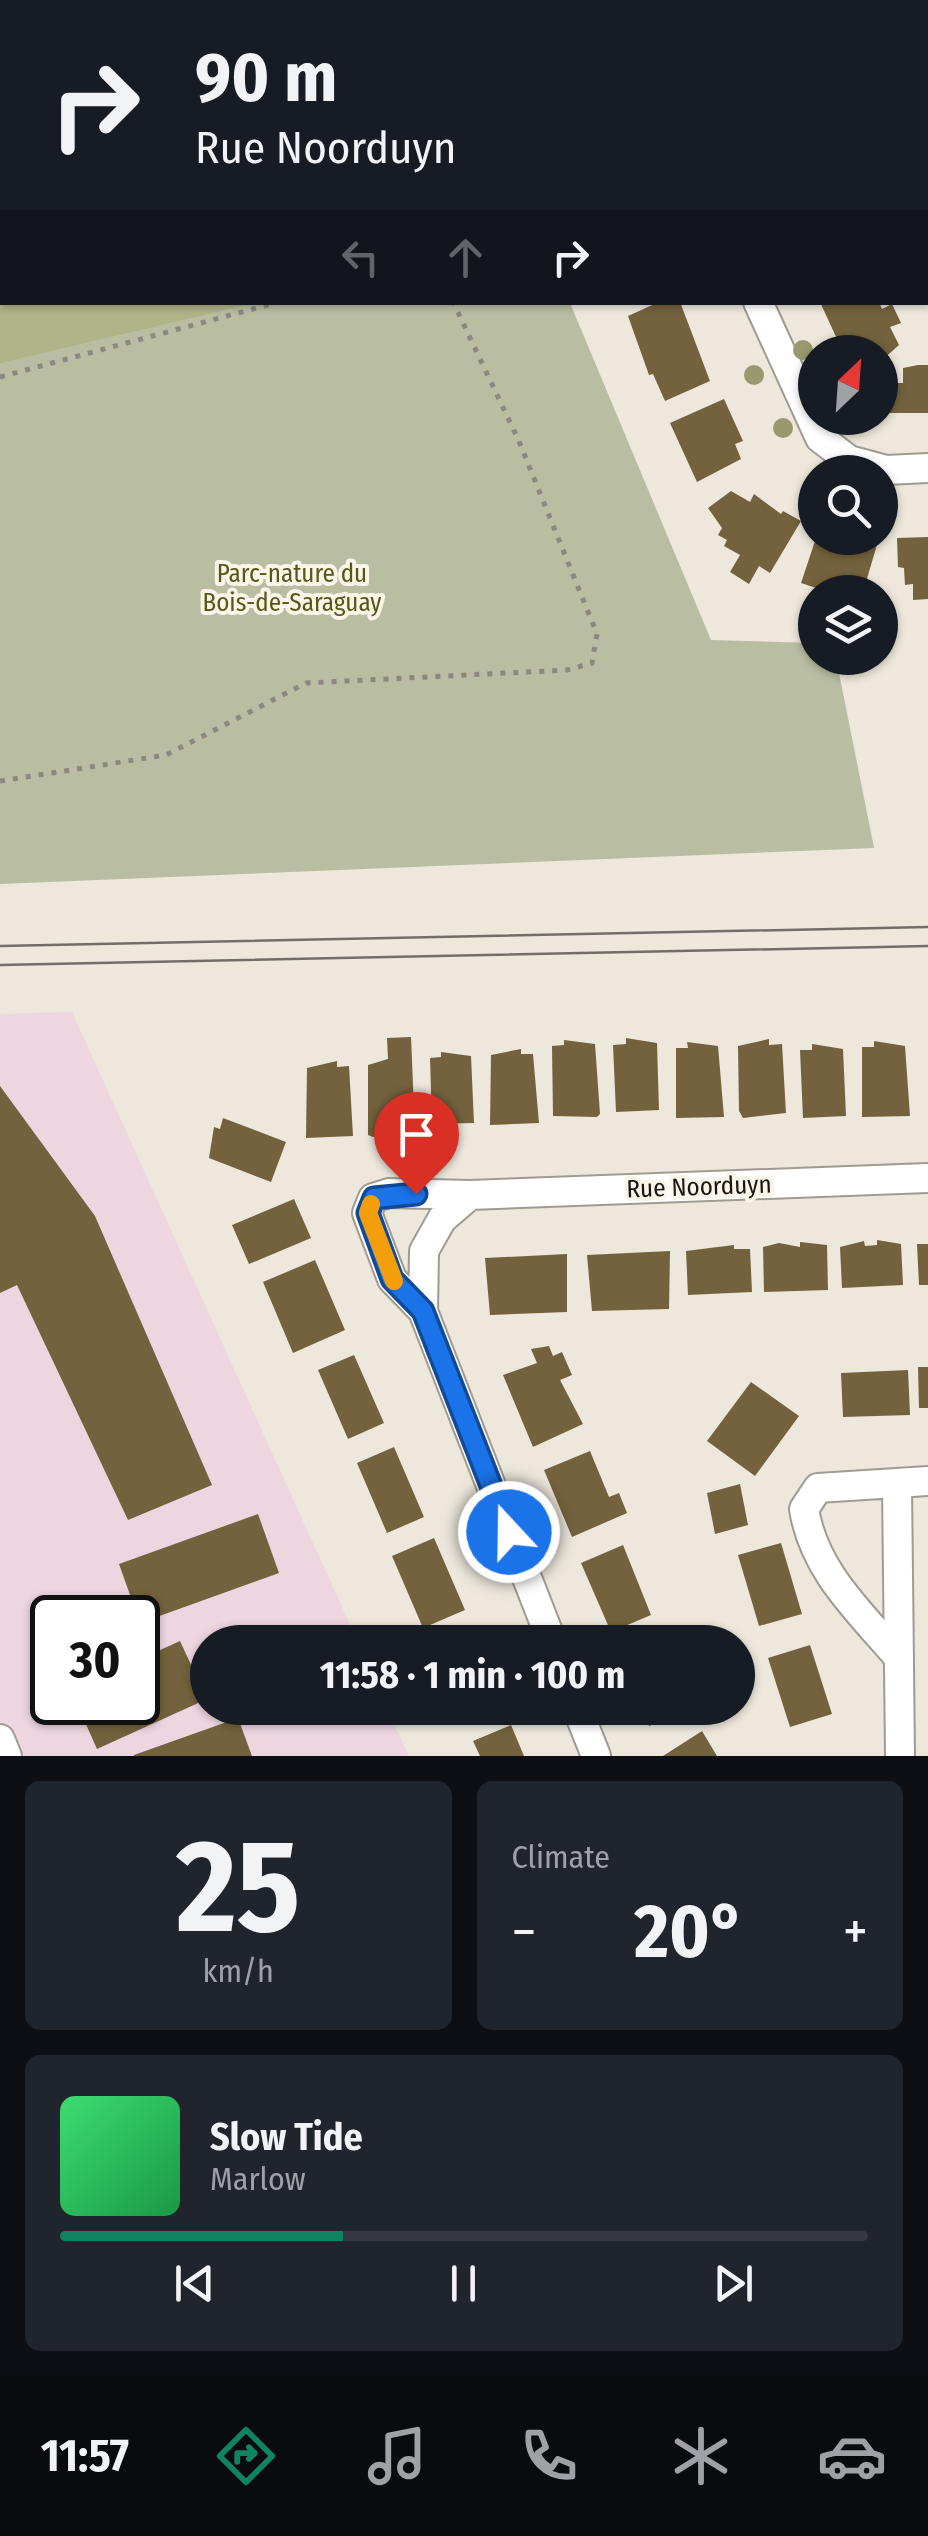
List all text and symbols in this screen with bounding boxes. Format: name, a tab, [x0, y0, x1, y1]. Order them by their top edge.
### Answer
text: 90 m	[195, 36, 337, 120]
icon: right	[30, 40, 160, 170]
text: Rue Noorduyn	[195, 121, 456, 175]
icon: left	[333, 230, 388, 285]
icon: ahead	[438, 230, 493, 285]
icon: right	[543, 230, 598, 285]
north arrow	[798, 335, 898, 435]
map controls	[798, 335, 898, 675]
button: search	[798, 455, 898, 555]
park label: Parc-nature du Bois-de-Saraguay	[203, 559, 381, 618]
button: layers	[798, 575, 898, 675]
pin	[374, 1092, 459, 1195]
icon: arrive	[389, 1107, 444, 1162]
street label: Rue Noorduyn	[626, 1169, 772, 1205]
position arrow	[457, 1480, 561, 1584]
speed limit sign: 30	[30, 1595, 160, 1725]
text: 11:58 · 1 min · 100 m	[320, 1652, 625, 1698]
text: 25	[176, 1809, 300, 1965]
text: Climate	[512, 1838, 610, 1876]
text: 20°	[634, 1887, 745, 1977]
text: −	[512, 1899, 536, 1965]
text: +	[843, 1899, 868, 1965]
text: km/h	[203, 1952, 274, 1990]
text: Slow Tide	[210, 2114, 363, 2160]
text: Marlow	[210, 2160, 306, 2198]
icon: previous	[167, 2256, 222, 2311]
icon: pause	[436, 2256, 491, 2311]
icon: next	[706, 2256, 761, 2311]
icon: directions	[211, 2421, 281, 2491]
icon: music	[362, 2421, 432, 2491]
icon: phone	[514, 2421, 584, 2491]
icon: climate	[666, 2421, 736, 2491]
icon: car	[817, 2421, 887, 2491]
text: 11:57	[41, 2429, 129, 2483]

